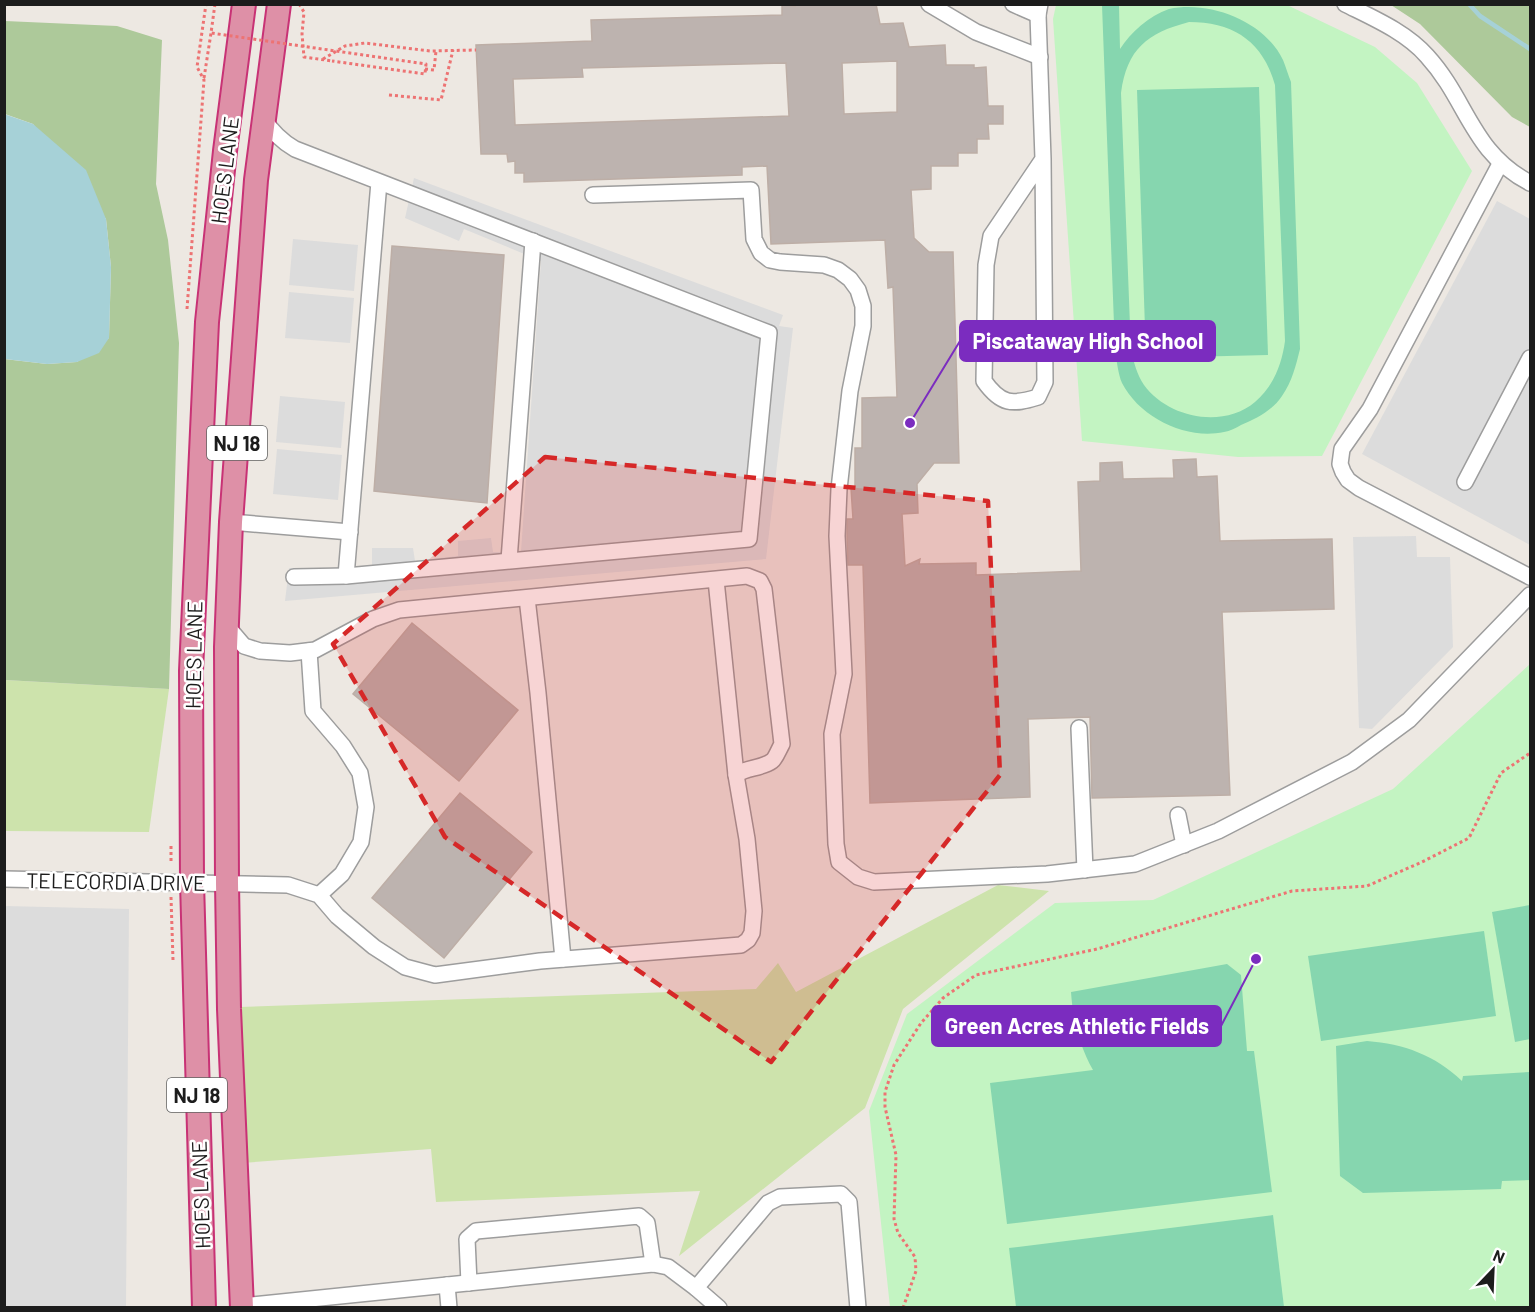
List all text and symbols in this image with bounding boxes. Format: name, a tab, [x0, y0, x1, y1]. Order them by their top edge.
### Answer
street label: HOES LANE	[205, 115, 243, 225]
callout: Piscataway High School	[960, 321, 1215, 361]
text: Piscataway High School	[973, 327, 1203, 353]
road number: NJ 18	[207, 426, 267, 460]
street label: HOES LANE	[180, 601, 206, 709]
street label: TELECORDIA DRIVE	[26, 867, 206, 895]
callout: Green Acres Athletic Fields	[932, 1006, 1221, 1046]
text: Green Acres Athletic Fields	[945, 1012, 1209, 1038]
road number: NJ 18	[167, 1078, 227, 1112]
street label: HOES LANE	[186, 1141, 214, 1249]
north arrow	[1463, 1240, 1523, 1300]
text: N	[1490, 1245, 1508, 1267]

